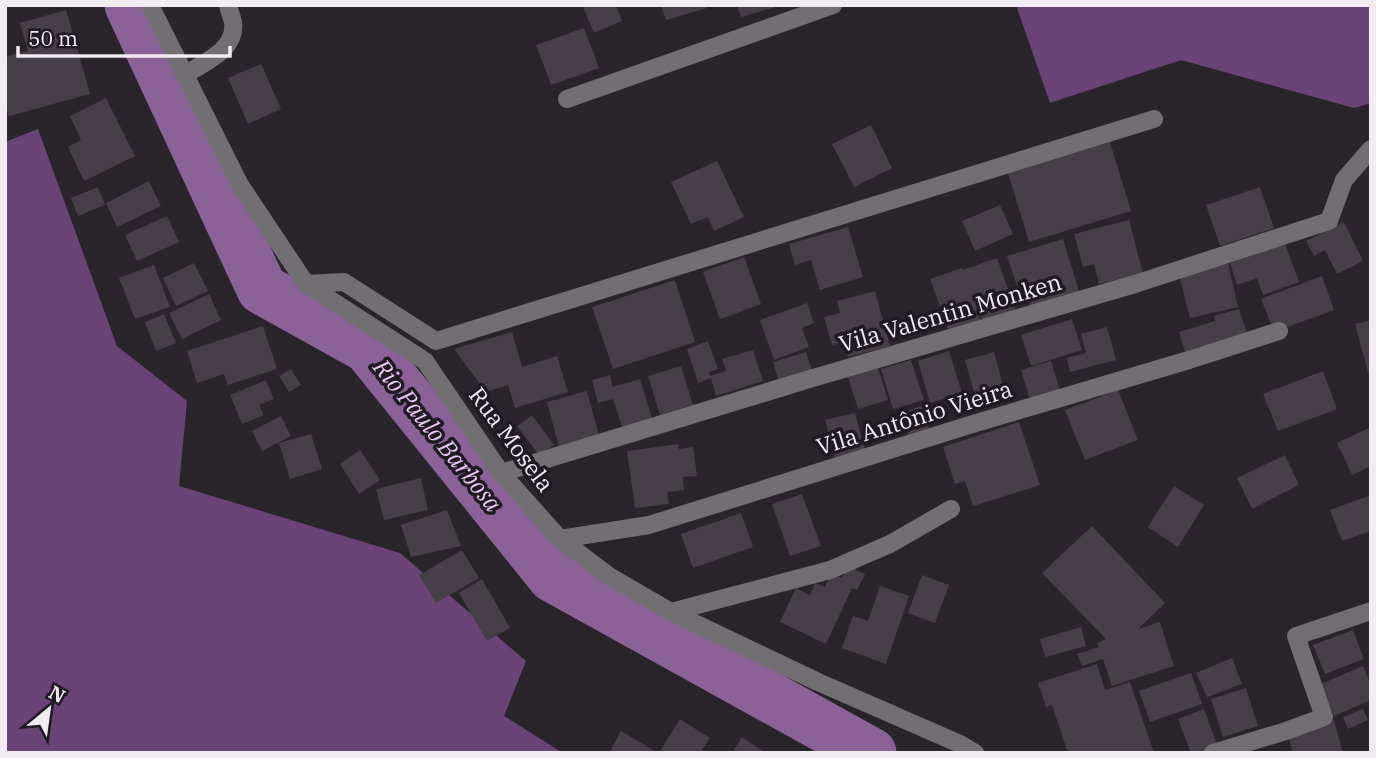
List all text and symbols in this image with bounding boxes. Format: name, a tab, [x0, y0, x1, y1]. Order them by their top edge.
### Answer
scale bar	[18, 14, 229, 58]
text: 50 m	[28, 24, 78, 52]
street label: Vila Valentin Monken	[835, 266, 1065, 358]
water label: Rio Paulo Barbosa	[366, 351, 510, 518]
street label: Vila Antônio Vieira	[813, 373, 1015, 461]
street label: Rua Mosela	[463, 381, 561, 497]
north arrow	[14, 674, 84, 744]
text: N	[45, 680, 70, 708]

